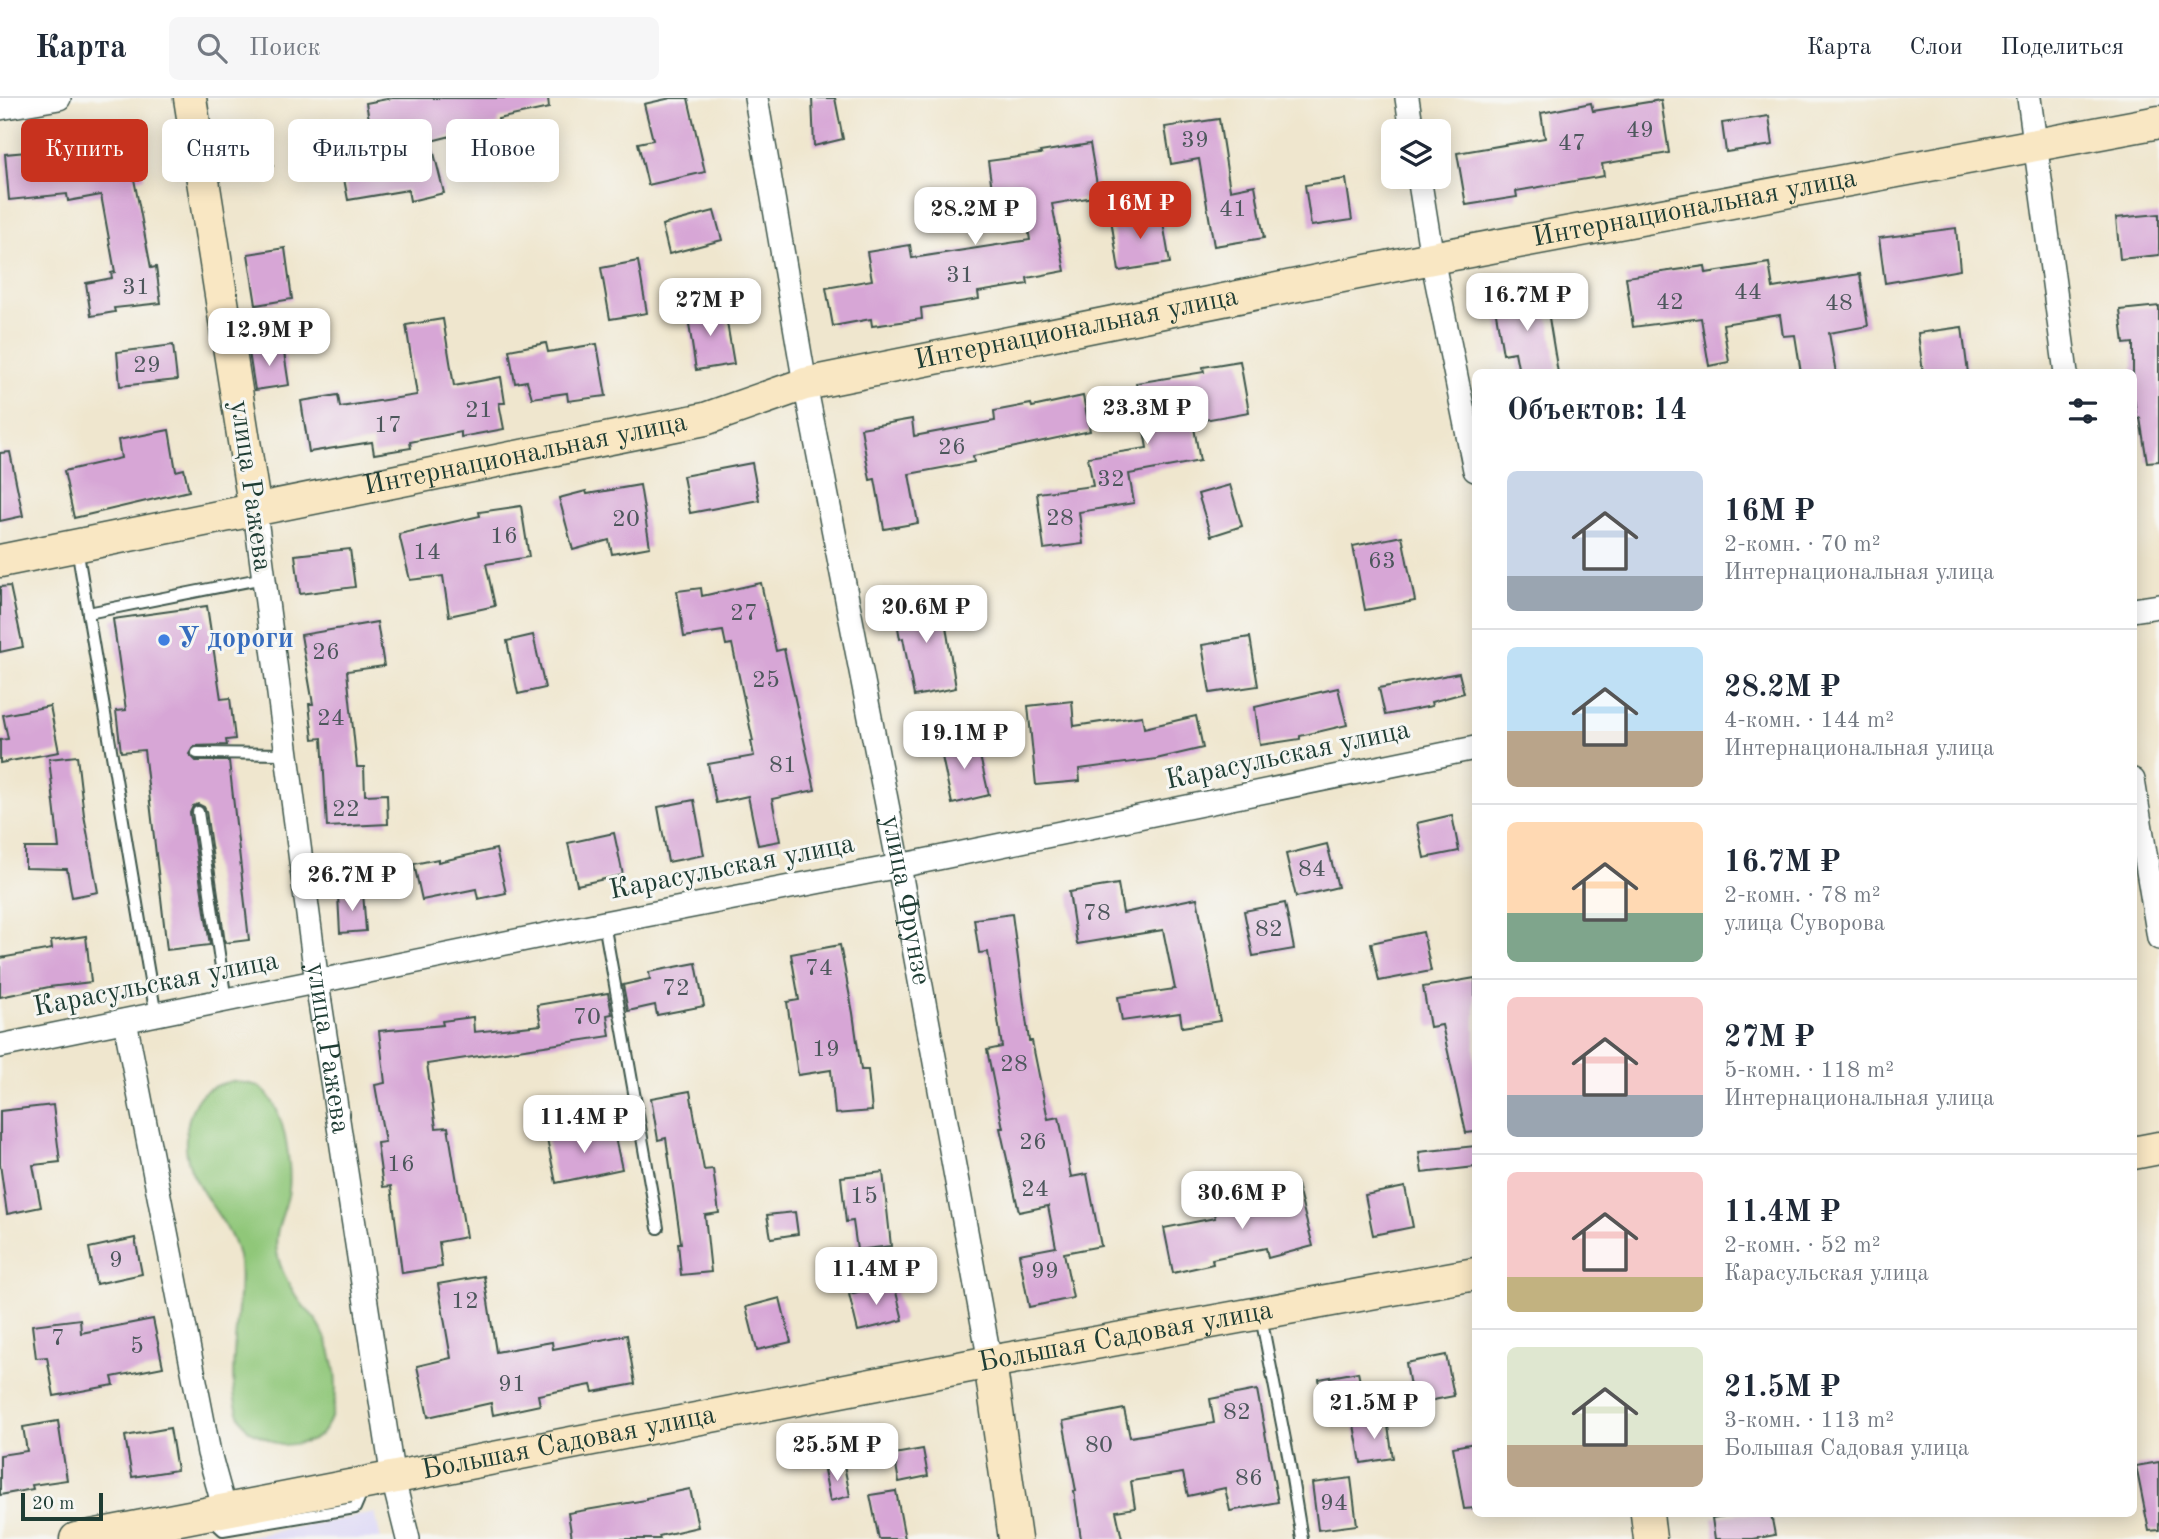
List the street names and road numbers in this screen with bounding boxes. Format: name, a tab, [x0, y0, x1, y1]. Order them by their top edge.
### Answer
street label: Интернациональная улица	[1530, 165, 1859, 253]
street label: Интернациональная улица	[912, 283, 1241, 376]
street label: улица Ражева	[224, 399, 276, 574]
street label: Интернациональная улица	[361, 409, 690, 501]
street label: Карасульская улица	[1163, 716, 1413, 796]
street label: улица Фрунзе	[875, 813, 935, 987]
street label: Карасульская улица	[607, 830, 857, 906]
street label: Карасульская улица	[31, 947, 281, 1023]
street label: улица Ражева	[300, 961, 354, 1136]
street label: Большая Садовая улица	[976, 1297, 1275, 1378]
street label: Большая Садовая улица	[420, 1401, 718, 1486]

